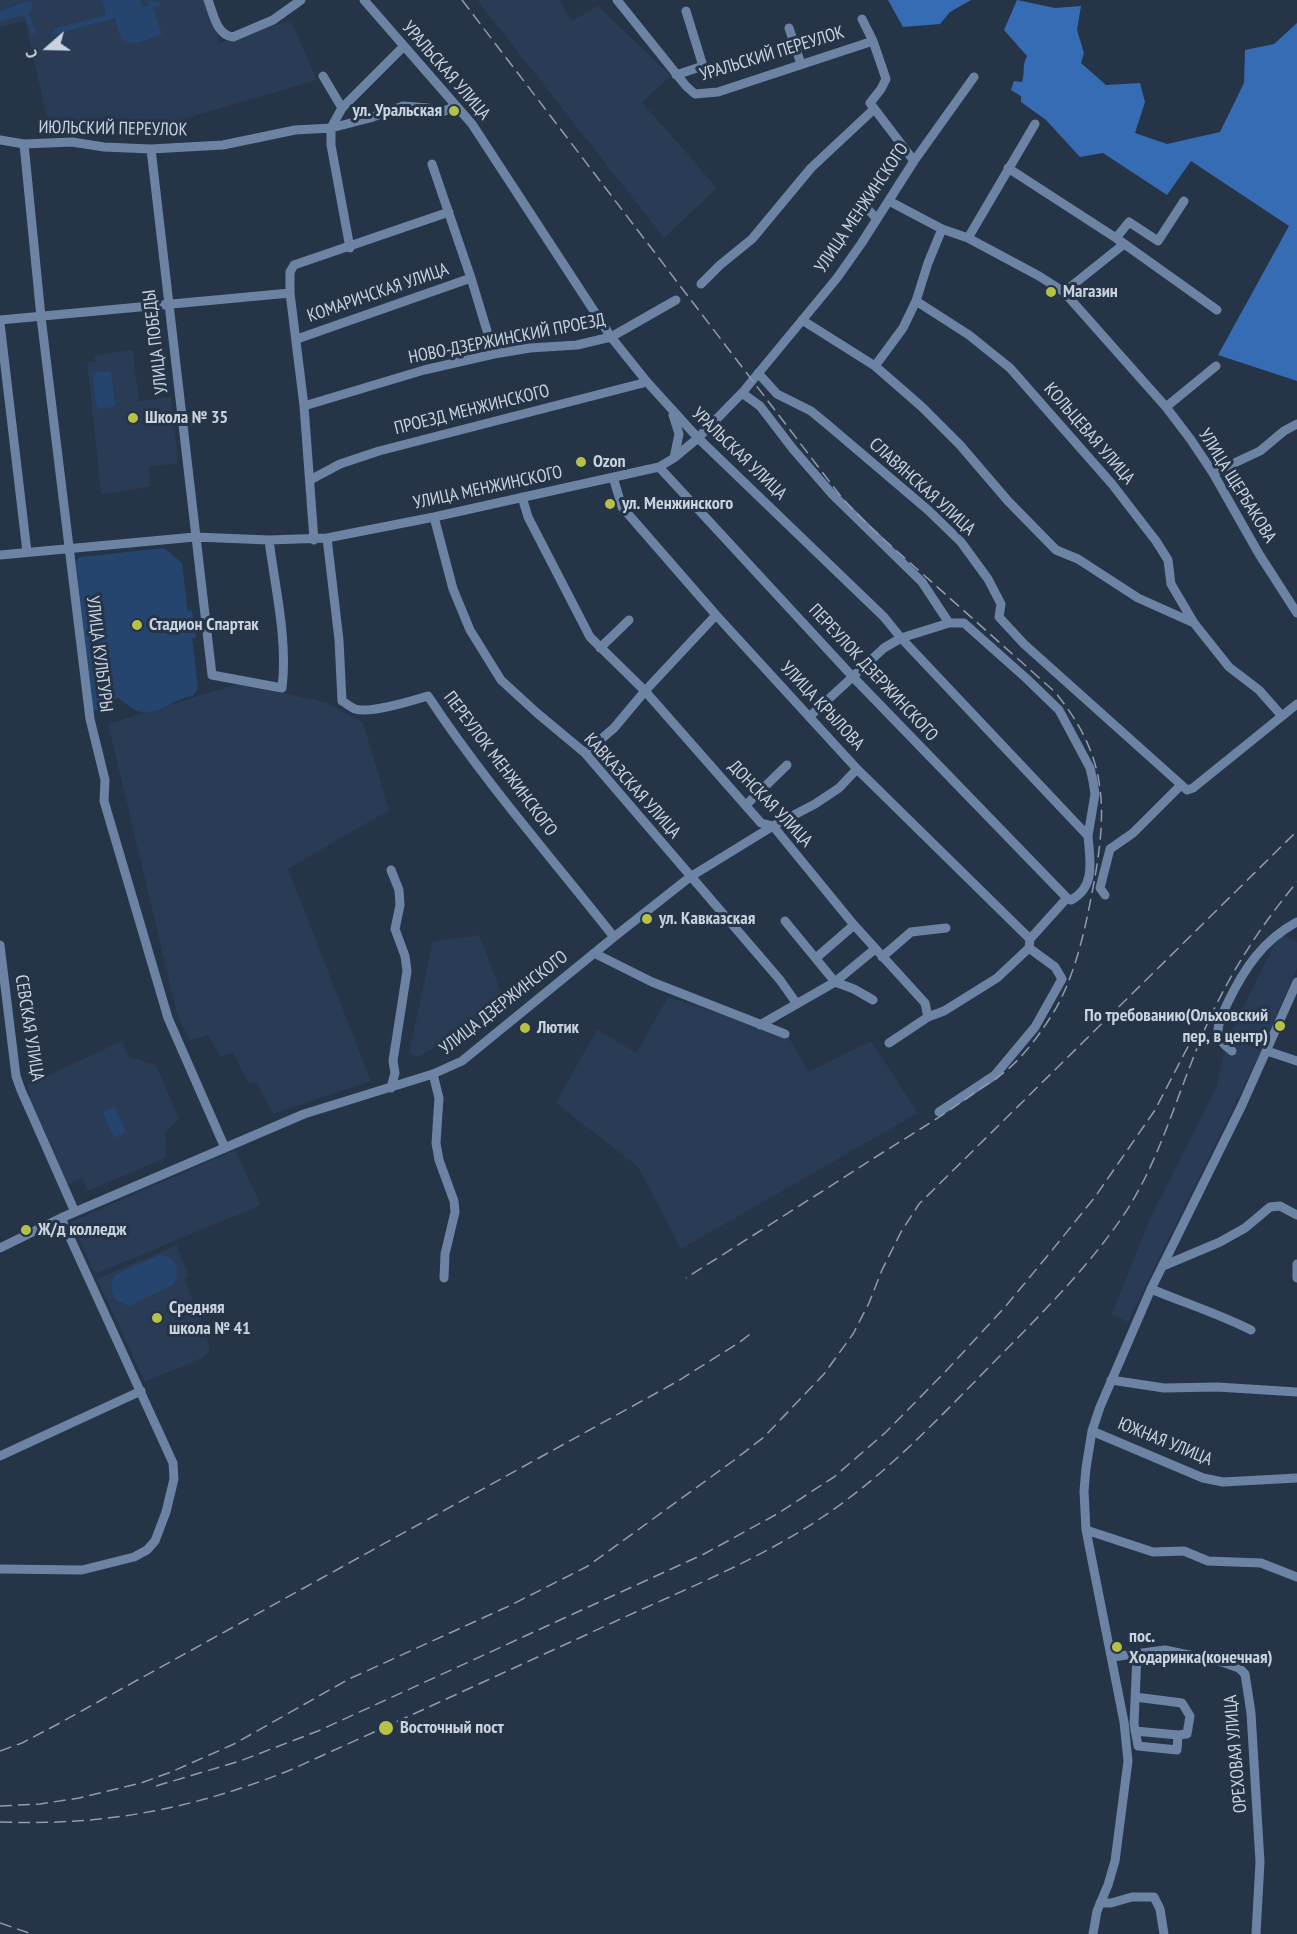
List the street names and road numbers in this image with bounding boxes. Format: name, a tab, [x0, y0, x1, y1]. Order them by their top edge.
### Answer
street label: УРАЛЬСКАЯ УЛИЦА	[397, 17, 495, 125]
street label: УРАЛЬСКИЙ ПЕРЕУЛОК	[697, 22, 847, 86]
street label: ИЮЛЬСКИЙ ПЕРЕУЛОК	[38, 117, 188, 141]
street label: УЛИЦА МЕНЖИНСКОГО	[811, 139, 913, 277]
street label: КОМАРИЧСКАЯ УЛИЦА	[304, 259, 452, 327]
street label: УЛИЦА ПОБЕДЫ	[139, 289, 173, 395]
street label: НОВО-ДЗЕРЖИНСКИЙ ПРОЕЗД	[407, 309, 607, 369]
street label: КОЛЬЦЕВАЯ УЛИЦА	[1039, 379, 1139, 489]
street label: ПРОЕЗД МЕНЖИНСКОГО	[392, 380, 552, 440]
street label: УРАЛЬСКАЯ УЛИЦА	[687, 403, 791, 505]
street label: УЛИЦА ЩЕРБАКОВА	[1193, 425, 1281, 547]
street label: СЛАВЯНСКАЯ УЛИЦА	[865, 434, 979, 540]
street label: УЛИЦА МЕНЖИНСКОГО	[412, 462, 564, 514]
street label: УЛИЦА КУЛЬТУРЫ	[81, 595, 117, 713]
street label: ПЕРЕУЛОК ДЗЕРЖИНСКОГО	[804, 600, 942, 746]
street label: УЛИЦА КРЫЛОВА	[776, 657, 868, 755]
street label: ПЕРЕУЛОК МЕНЖИНСКОГО	[439, 687, 561, 841]
street label: КАВКАЗСКАЯ УЛИЦА	[579, 729, 685, 843]
street label: ДОНСКАЯ УЛИЦА	[723, 756, 817, 852]
street label: УЛИЦА ДЗЕРЖИНСКОГО	[436, 946, 572, 1060]
street label: СЕВСКАЯ УЛИЦА	[10, 973, 48, 1083]
street label: ЮЖНАЯ УЛИЦА	[1115, 1413, 1215, 1471]
street label: ОРЕХОВАЯ УЛИЦА	[1220, 1694, 1252, 1814]

